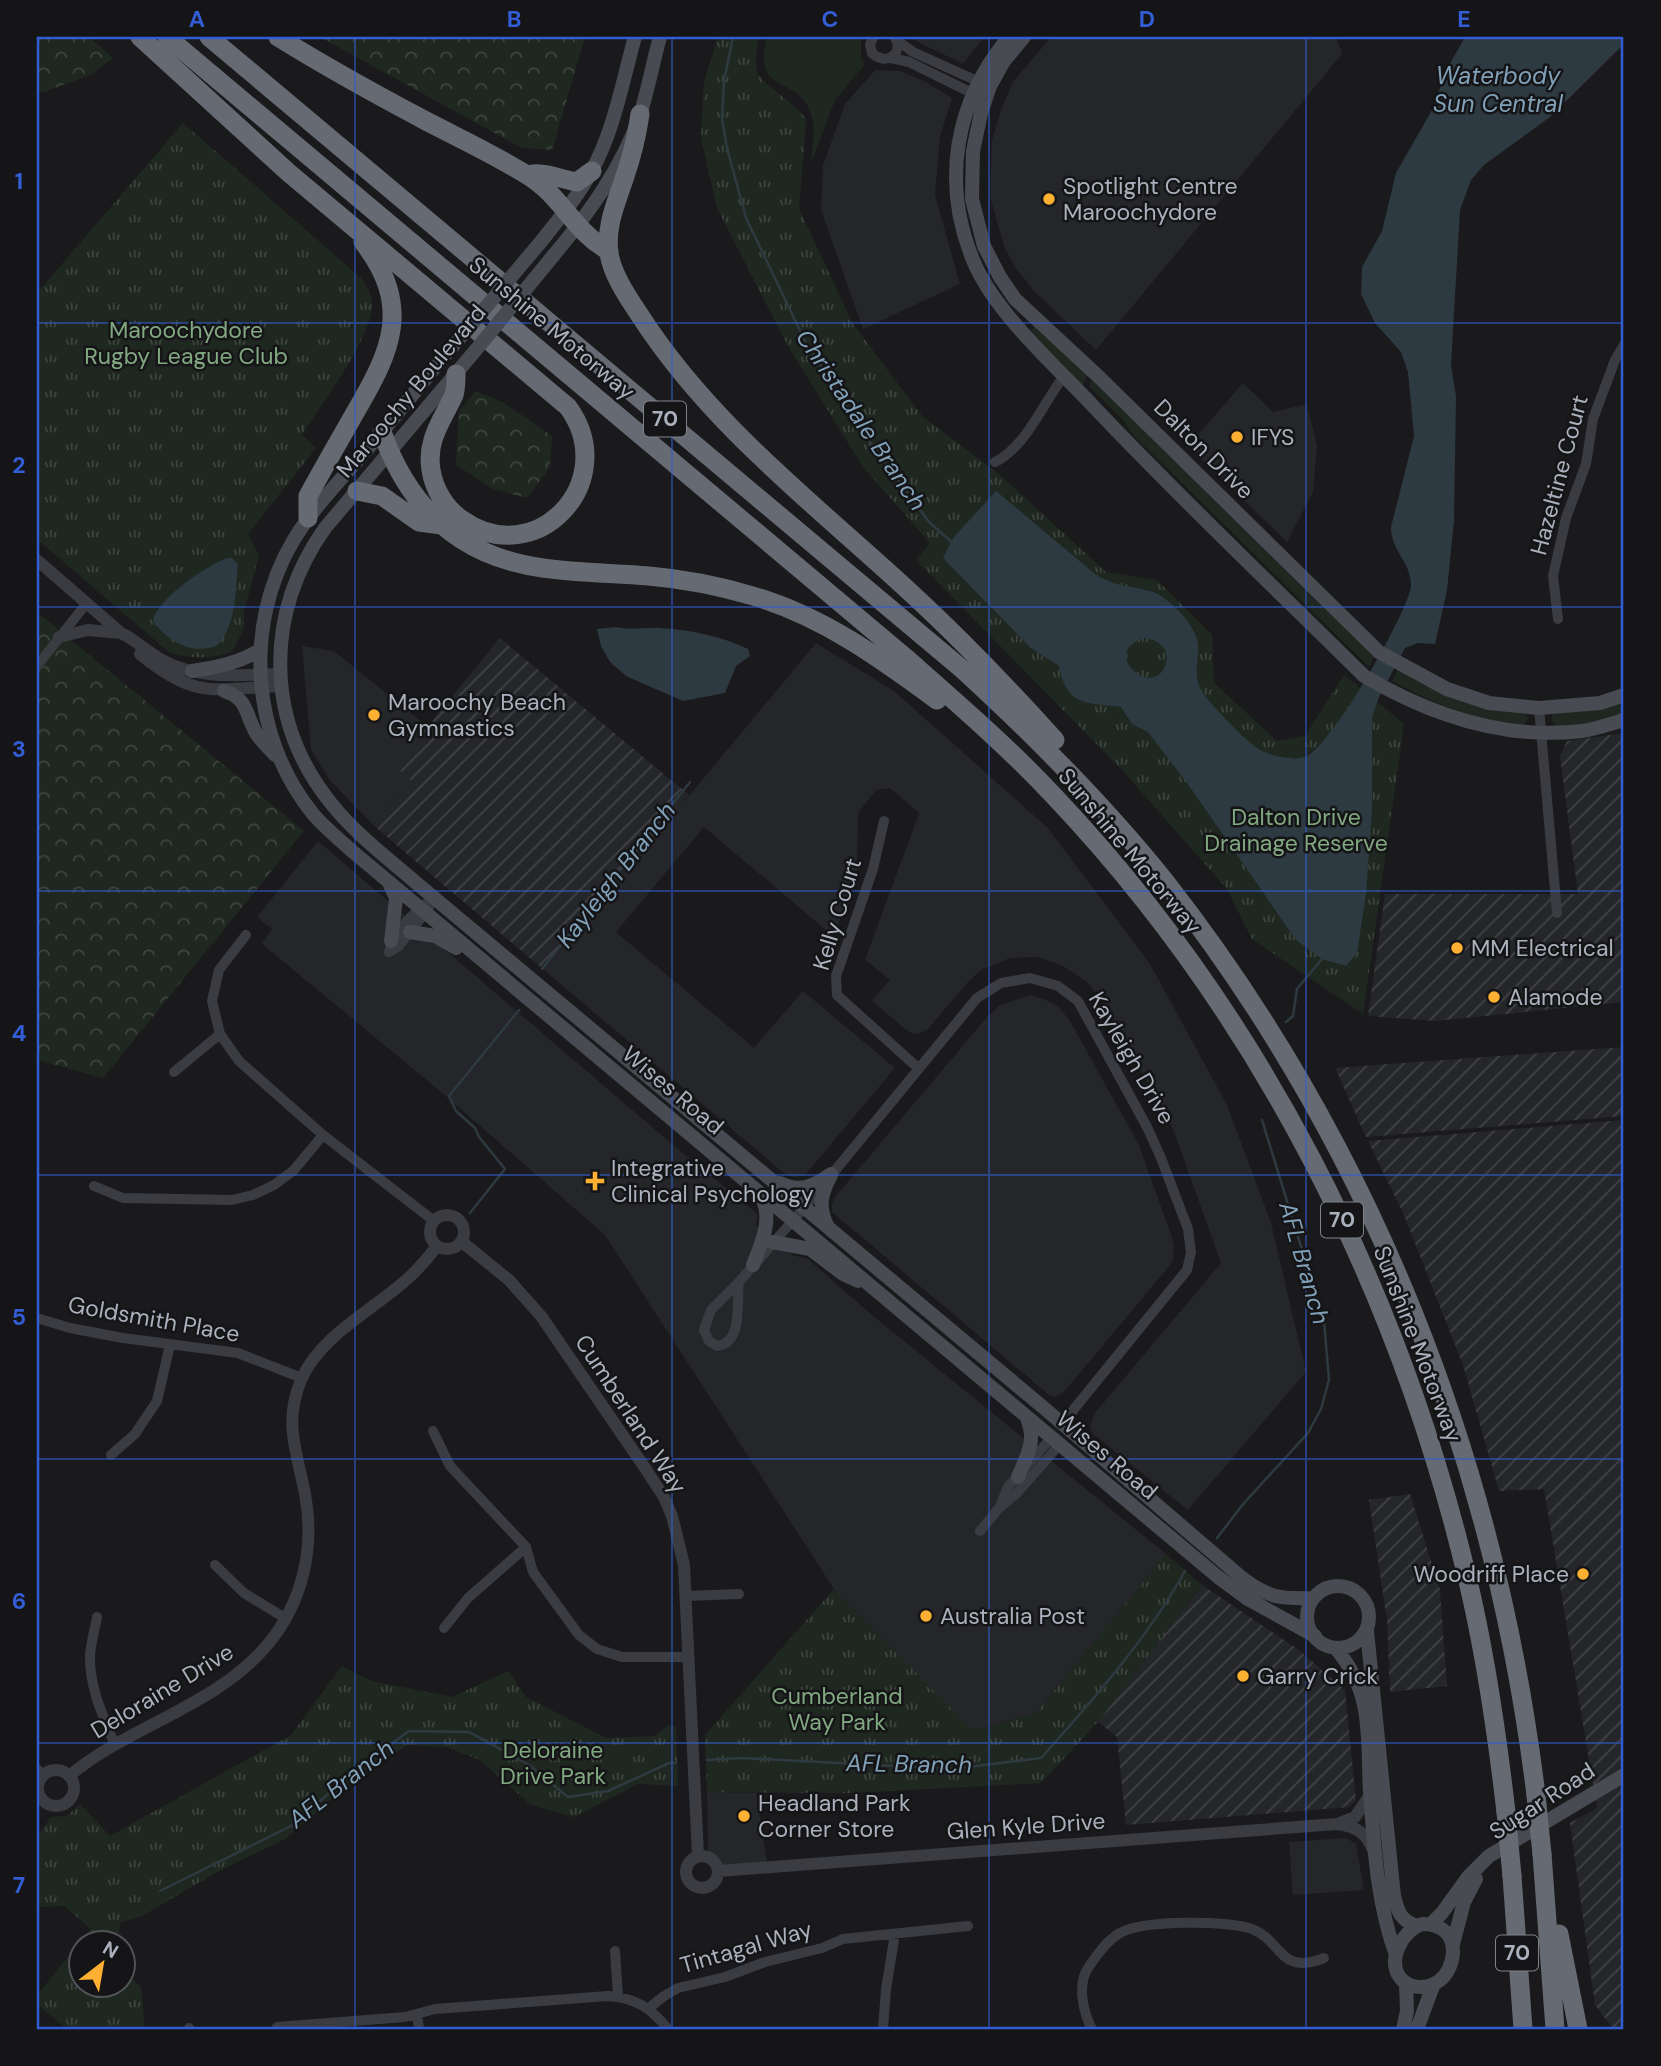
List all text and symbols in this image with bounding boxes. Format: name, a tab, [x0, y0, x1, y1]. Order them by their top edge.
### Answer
text: A	[189, 4, 205, 34]
text: B	[507, 4, 521, 34]
text: C	[822, 4, 838, 34]
text: D	[1139, 4, 1155, 34]
text: E	[1457, 4, 1471, 34]
water label: Waterbody Sun Central	[1433, 60, 1564, 119]
text: 1	[15, 166, 23, 196]
place label: Spotlight Centre Maroochydore	[1063, 171, 1238, 227]
marker: Spotlight Centre Maroochydore	[1041, 191, 1057, 207]
street label: Sunshine Motorway	[463, 250, 641, 406]
street label: Maroochy Boulevard	[330, 298, 492, 484]
park label: Maroochydore Rugby League Club	[84, 315, 288, 371]
water label: Christadale Branch	[789, 323, 934, 516]
street label: Hazeltine Court	[1523, 392, 1595, 558]
street label: Dalton Drive	[1148, 393, 1260, 505]
road number: 70	[644, 402, 686, 436]
place label: IFYS	[1251, 422, 1294, 452]
marker: IFYS	[1229, 429, 1245, 445]
text: 2	[12, 450, 26, 480]
place label: Maroochy Beach Gymnastics	[388, 687, 566, 743]
marker: Maroochy Beach Gymnastics	[366, 707, 382, 723]
text: 3	[12, 734, 26, 764]
street label: Sunshine Motorway	[1052, 762, 1208, 940]
water label: Kayleigh Branch	[549, 796, 682, 954]
park label: Dalton Drive Drainage Reserve	[1204, 802, 1388, 858]
street label: Kelly Court	[806, 854, 868, 974]
place label: MM Electrical	[1471, 933, 1614, 963]
marker: MM Electrical	[1449, 940, 1465, 956]
place label: Alamode	[1508, 982, 1603, 1012]
street label: Kayleigh Drive	[1082, 986, 1182, 1130]
marker: Alamode	[1486, 989, 1502, 1005]
text: 4	[12, 1018, 27, 1048]
street label: Wises Road	[616, 1039, 730, 1141]
place label: Integrative Clinical Psychology	[611, 1153, 814, 1209]
marker: Integrative Clinical Psychology	[585, 1171, 605, 1191]
water label: AFL Branch	[1272, 1197, 1337, 1328]
road number: 70	[1321, 1202, 1363, 1238]
street label: Sunshine Motorway	[1367, 1242, 1469, 1447]
street label: Goldsmith Place	[66, 1289, 242, 1349]
text: 5	[12, 1302, 26, 1332]
street label: Cumberland Way	[568, 1329, 694, 1499]
street label: Wises Road	[1050, 1404, 1164, 1506]
place label: Woodriff Place	[1413, 1559, 1569, 1589]
marker: Woodriff Place	[1575, 1566, 1591, 1582]
text: 6	[12, 1586, 26, 1616]
place label: Australia Post	[940, 1601, 1085, 1631]
marker: Australia Post	[918, 1608, 934, 1624]
street label: Deloraine Drive	[85, 1637, 239, 1745]
place label: Garry Crick	[1257, 1661, 1379, 1691]
marker: Garry Crick	[1235, 1668, 1251, 1684]
park label: Cumberland Way Park	[771, 1681, 903, 1737]
water label: AFL Branch	[281, 1733, 400, 1835]
park label: Deloraine Drive Park	[500, 1735, 606, 1791]
water label: AFL Branch	[845, 1747, 972, 1780]
street label: Sugar Road	[1483, 1756, 1601, 1846]
place label: Headland Park Corner Store	[758, 1788, 911, 1844]
street label: Glen Kyle Drive	[946, 1805, 1106, 1847]
marker: Headland Park Corner Store	[736, 1808, 752, 1824]
text: 7	[13, 1870, 25, 1900]
street label: Tintagal Way	[677, 1914, 816, 1980]
north arrow	[66, 1930, 136, 2000]
text: N	[98, 1936, 123, 1964]
road number: 70	[1496, 1936, 1538, 1970]

